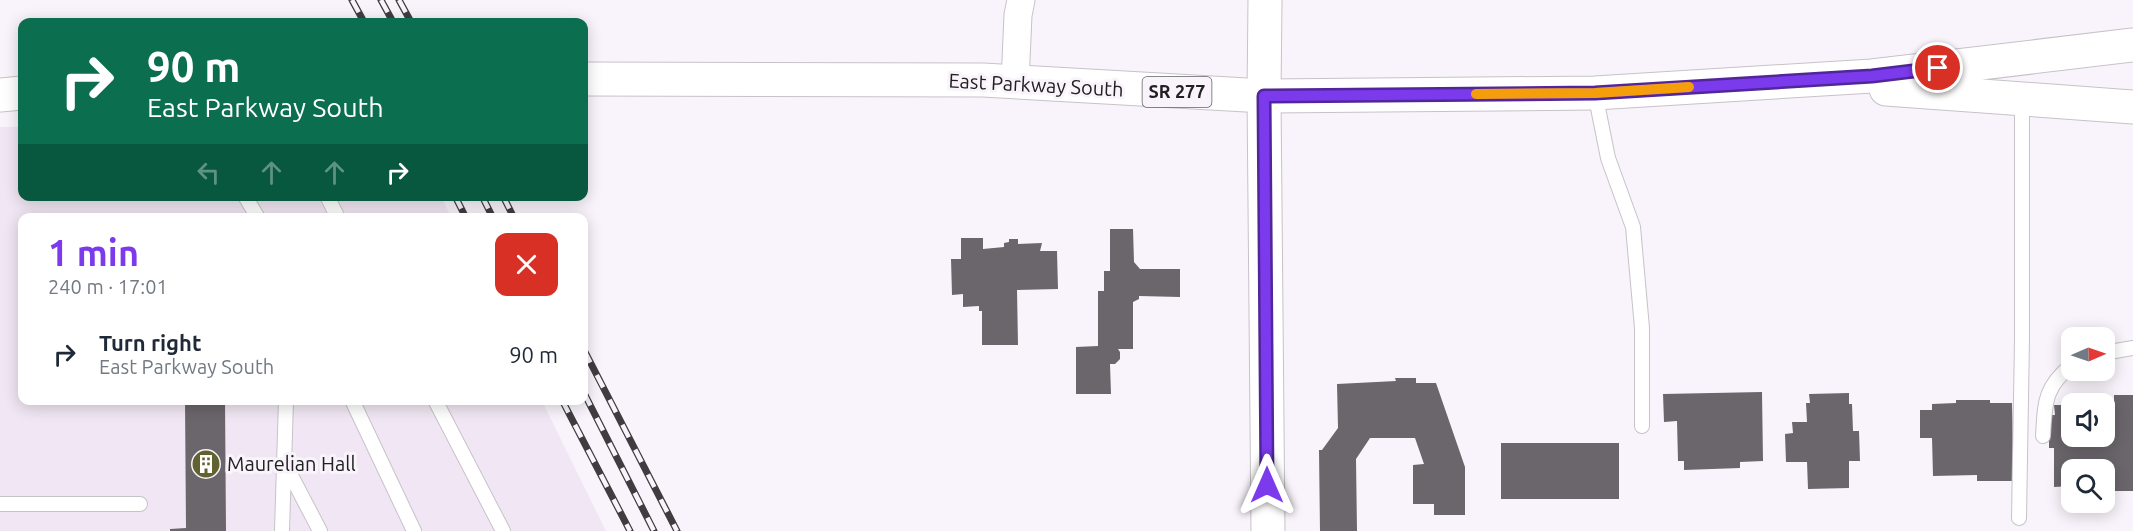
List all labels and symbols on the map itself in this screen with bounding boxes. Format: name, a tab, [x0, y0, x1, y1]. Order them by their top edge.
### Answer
pin	[1912, 42, 1963, 93]
street label: East Parkway South	[948, 68, 1124, 101]
road number: SR 277	[1142, 77, 1212, 107]
north arrow	[2061, 327, 2115, 381]
building icon: Maurelian Hall	[190, 448, 222, 480]
place label: Maurelian Hall	[227, 452, 356, 475]
position arrow	[1235, 453, 1299, 517]

